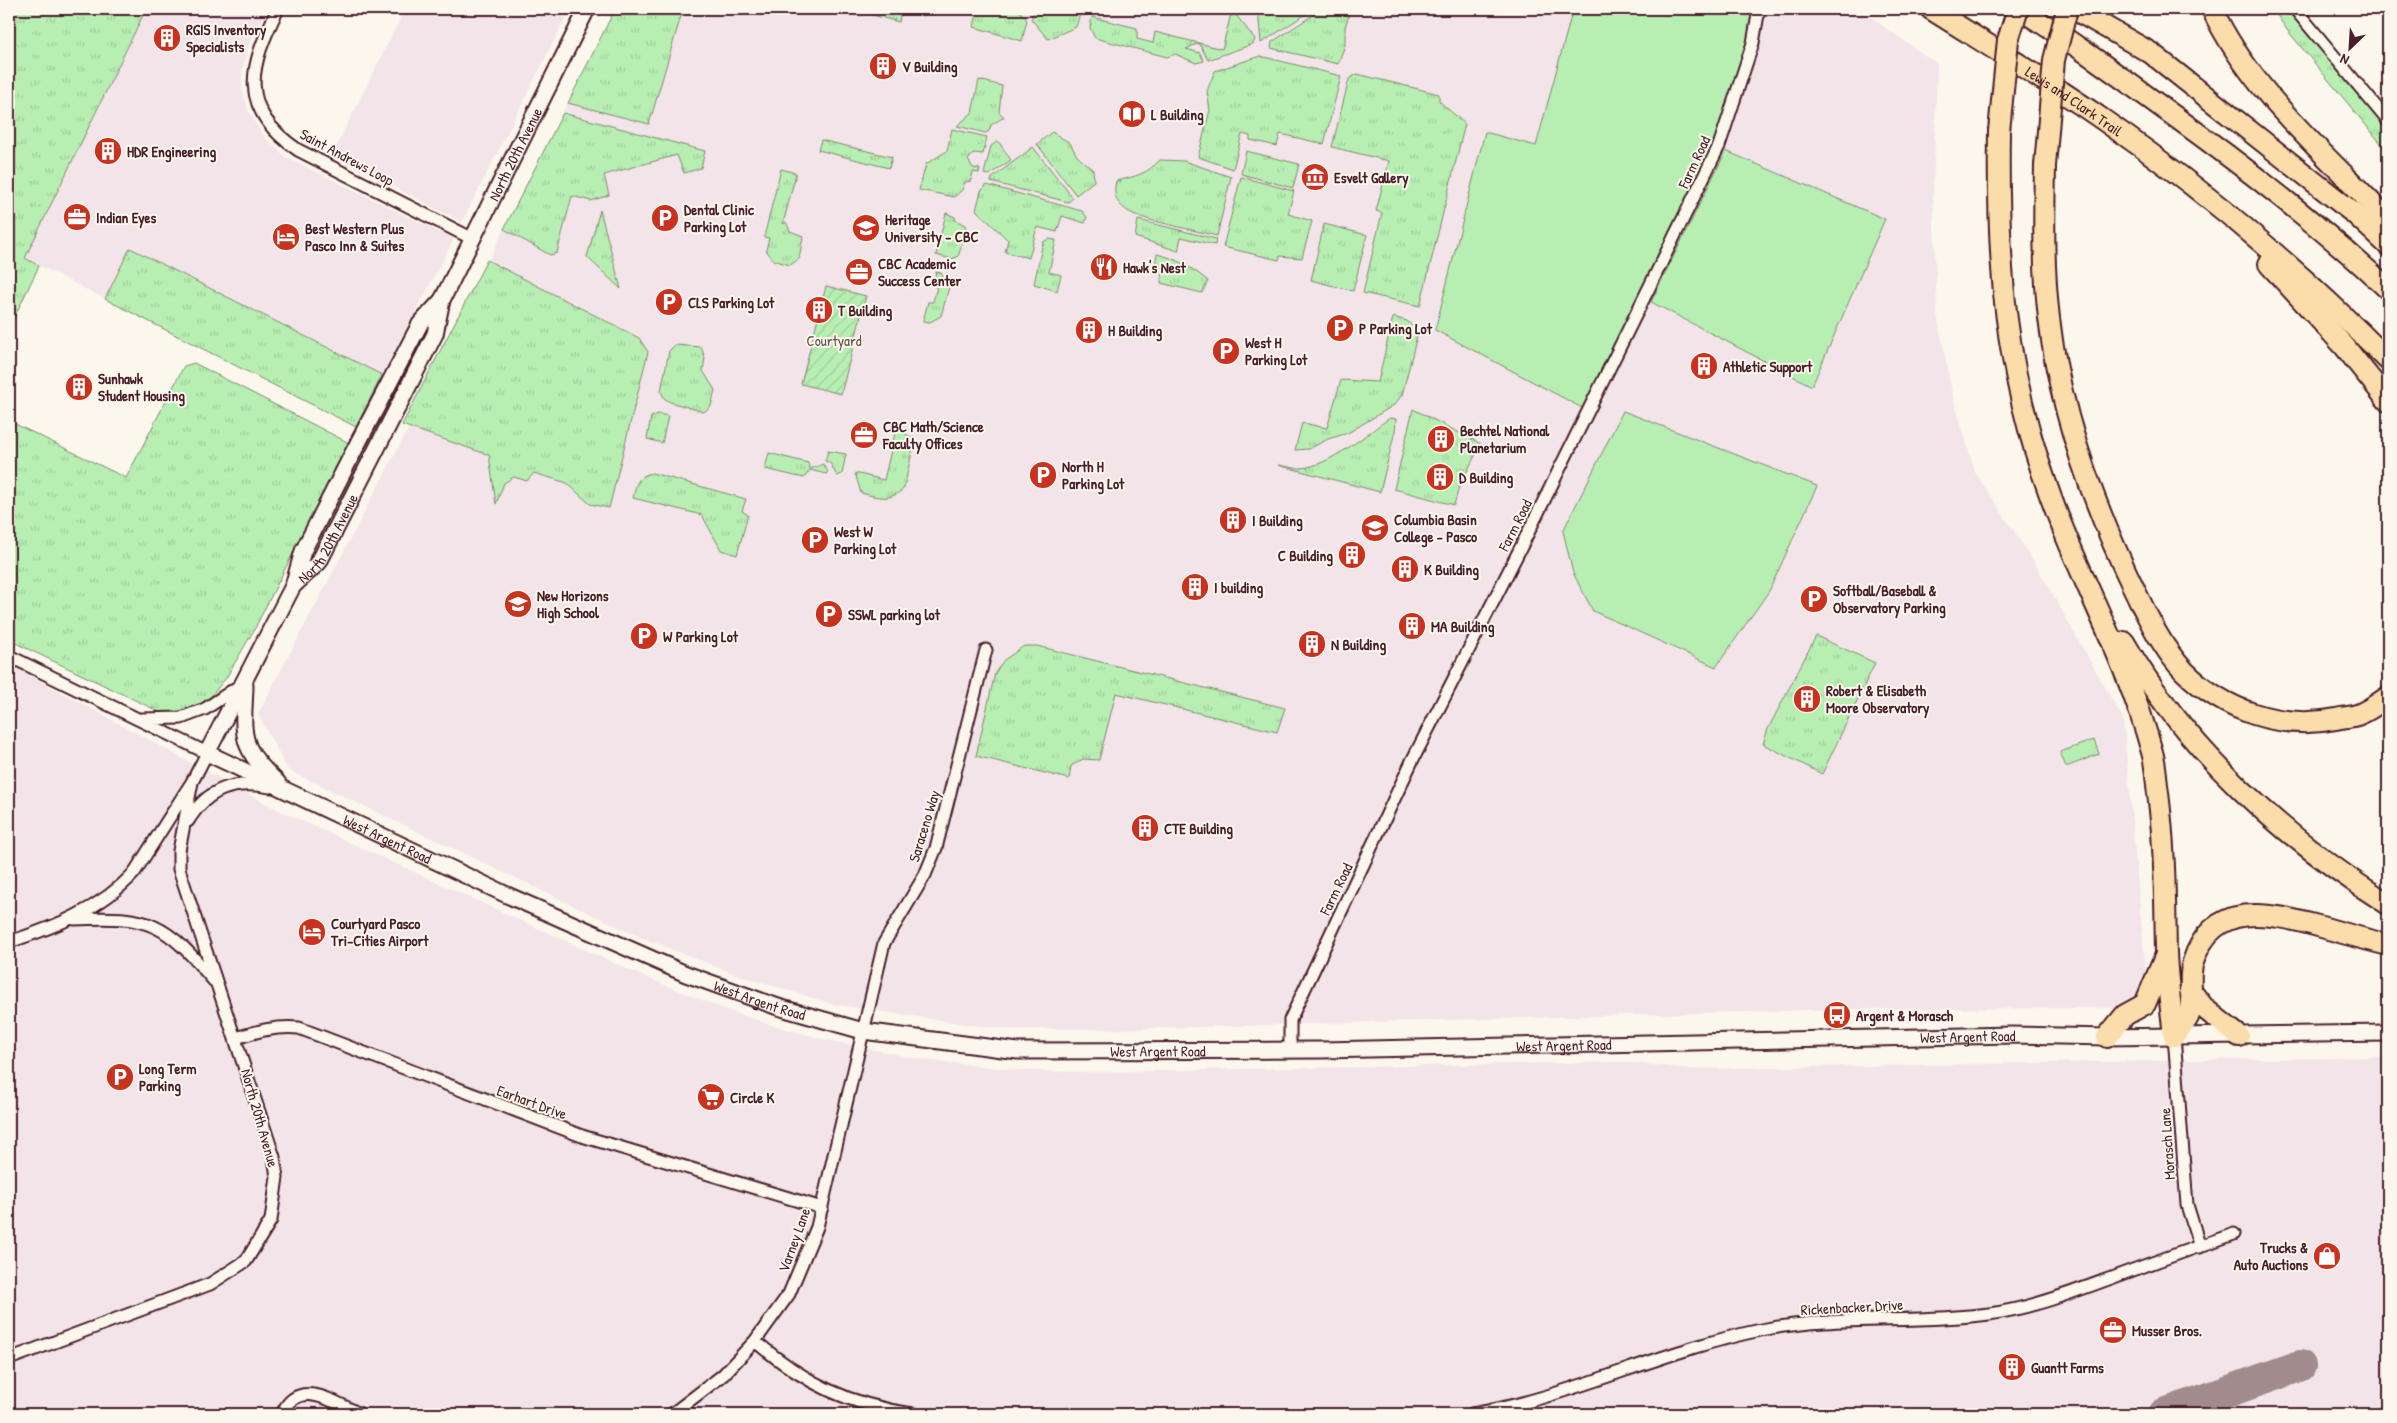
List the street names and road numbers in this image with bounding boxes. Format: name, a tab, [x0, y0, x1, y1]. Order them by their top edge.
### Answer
street label: Lewis and Clark Trail	[2022, 61, 2127, 141]
street label: North 20th Avenue	[483, 104, 547, 204]
street label: Saint Andrews Loop	[296, 123, 398, 191]
street label: Farm Road	[1672, 132, 1715, 193]
street label: North 20th Avenue	[293, 490, 363, 587]
street label: Farm Road	[1493, 495, 1537, 555]
street label: Saraceno Way	[903, 788, 945, 864]
street label: West Argent Road	[340, 809, 435, 868]
street label: Farm Road	[1314, 859, 1358, 919]
street label: West Argent Road	[711, 974, 808, 1025]
street label: West Argent Road	[1920, 1024, 2016, 1047]
street label: West Argent Road	[1516, 1033, 1612, 1056]
street label: West Argent Road	[1110, 1040, 1206, 1061]
street label: North 20th Avenue	[236, 1066, 284, 1170]
street label: Earhart Drive	[494, 1080, 570, 1124]
street label: Morasch Lane	[2154, 1107, 2180, 1181]
street label: Varney Lane	[773, 1205, 815, 1275]
street label: Rickenbacker Drive	[1800, 1294, 1904, 1320]

